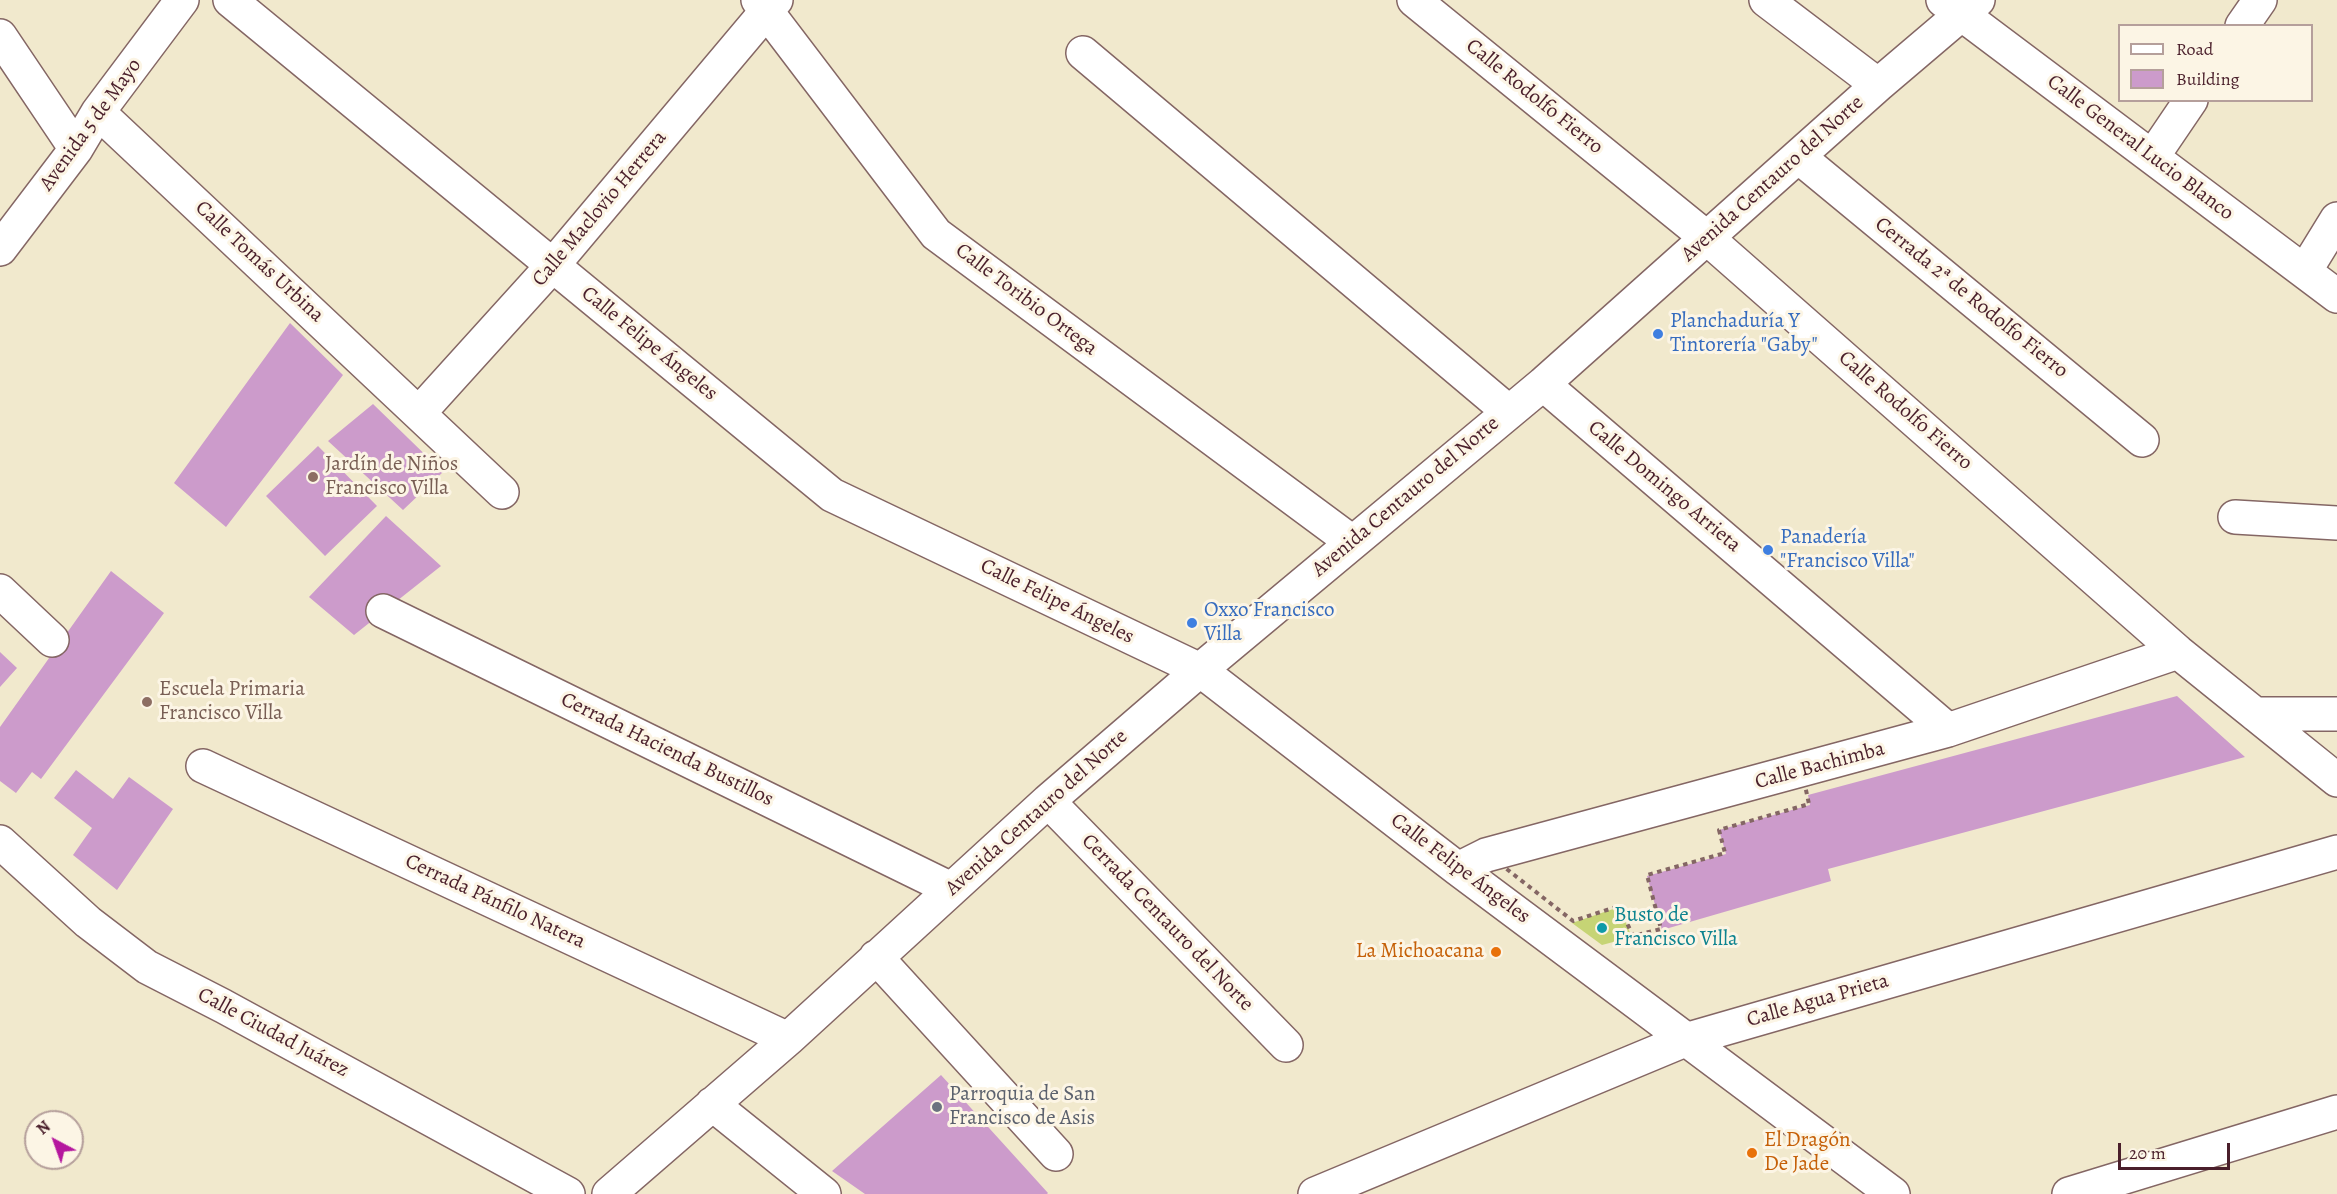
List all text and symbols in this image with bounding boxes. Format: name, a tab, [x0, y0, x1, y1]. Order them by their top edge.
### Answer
legend	[2118, 24, 2313, 102]
street label: Calle Rodolfo Fierro	[1460, 34, 1608, 160]
text: Road	[2176, 37, 2213, 61]
street label: Avenida 5 de Mayo	[35, 54, 147, 196]
text: Building	[2176, 67, 2240, 91]
street label: Calle General Lucio Blanco	[2042, 70, 2238, 226]
street label: Avenida Centauro del Norte	[1677, 90, 1869, 268]
street label: Calle Maclovio Herrera	[527, 126, 673, 292]
street label: Calle Tomás Urbina	[189, 196, 329, 328]
street label: Cerrada 2ª de Rodolfo Fierro	[1869, 212, 2073, 384]
street label: Calle Toribio Ortega	[950, 238, 1102, 362]
street label: Calle Felipe Ángeles	[576, 281, 722, 407]
place label: Planchaduría Y Tintorería "Gaby"	[1670, 309, 1818, 359]
marker: Planchaduría Y Tintorería "Gaby"	[1651, 327, 1665, 341]
street label: Calle Rodolfo Fierro	[1833, 346, 1977, 476]
street label: Avenida Centauro del Norte	[1307, 411, 1505, 583]
street label: Calle Domingo Arrieta	[1582, 416, 1746, 558]
place label: Jardín de Niños Francisco Villa	[325, 452, 458, 502]
marker: Jardín de Niños Francisco Villa	[306, 470, 320, 484]
place label: Panadería "Francisco Villa"	[1780, 525, 1915, 575]
marker: Panadería "Francisco Villa"	[1761, 543, 1775, 557]
street label: Calle Felipe Ángeles	[976, 554, 1138, 650]
place label: Oxxo Francisco Villa	[1204, 598, 1334, 648]
marker: Oxxo Francisco Villa	[1185, 616, 1199, 630]
place label: Escuela Primaria Francisco Villa	[159, 677, 305, 727]
street label: Cerrada Hacienda Bustillos	[557, 687, 777, 813]
marker: Escuela Primaria Francisco Villa	[140, 695, 154, 709]
street label: Avenida Centauro del Norte	[941, 724, 1133, 902]
street label: Calle Bachimba	[1752, 737, 1888, 795]
street label: Calle Felipe Ángeles	[1385, 808, 1535, 930]
street label: Cerrada Centauro del Norte	[1076, 829, 1258, 1017]
street label: Cerrada Pánfilo Natera	[401, 849, 589, 955]
place label: Busto de Francisco Villa	[1614, 903, 1738, 953]
marker: Busto de Francisco Villa	[1595, 921, 1609, 935]
place label: La Michoacana	[1356, 939, 1484, 965]
marker: La Michoacana	[1489, 945, 1503, 959]
street label: Calle Agua Prieta	[1744, 969, 1892, 1033]
street label: Calle Ciudad Juárez	[193, 983, 353, 1083]
place label: Parroquia de San Francisco de Asis	[949, 1082, 1095, 1132]
marker: Parroquia de San Francisco de Asis	[930, 1100, 944, 1114]
north arrow	[24, 1110, 84, 1170]
text: N	[32, 1116, 55, 1140]
place label: El Dragón De Jade	[1764, 1128, 1851, 1178]
scale bar	[2121, 1131, 2234, 1169]
text: 20 m	[2129, 1141, 2166, 1165]
marker: El Dragón De Jade	[1745, 1146, 1759, 1160]

